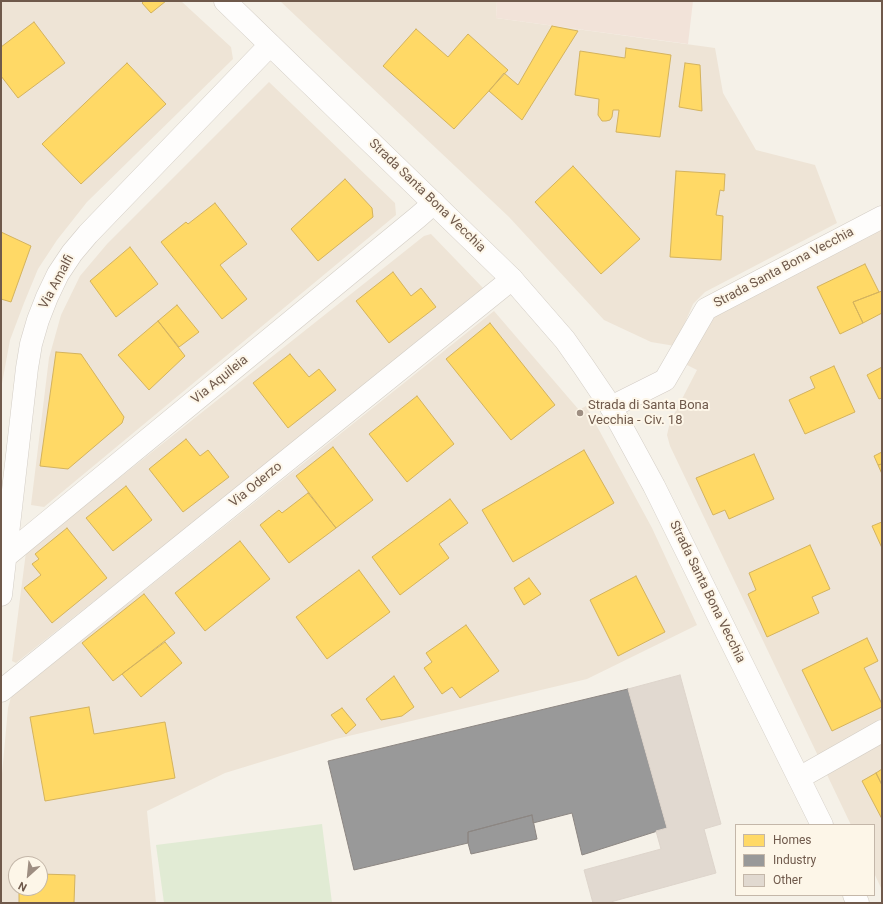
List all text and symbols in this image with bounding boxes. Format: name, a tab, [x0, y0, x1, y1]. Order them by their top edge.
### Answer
street label: Strada Santa Bona Vecchia	[365, 136, 489, 256]
street label: Strada Santa Bona Vecchia	[711, 224, 857, 312]
street label: Via Amalfi	[36, 252, 78, 312]
street label: Via Aquileia	[189, 352, 251, 408]
place label: Strada di Santa Bona Vecchia - Civ. 18	[588, 398, 709, 429]
marker: Strada di Santa Bona Vecchia - Civ. 18	[575, 408, 585, 418]
street label: Via Oderzo	[227, 459, 285, 511]
street label: Strada Santa Bona Vecchia	[666, 518, 748, 666]
legend	[735, 824, 875, 896]
text: Homes	[773, 833, 811, 847]
text: Industry	[773, 853, 816, 867]
north arrow	[8, 856, 48, 896]
text: Other	[773, 873, 802, 887]
text: N	[16, 879, 29, 894]

